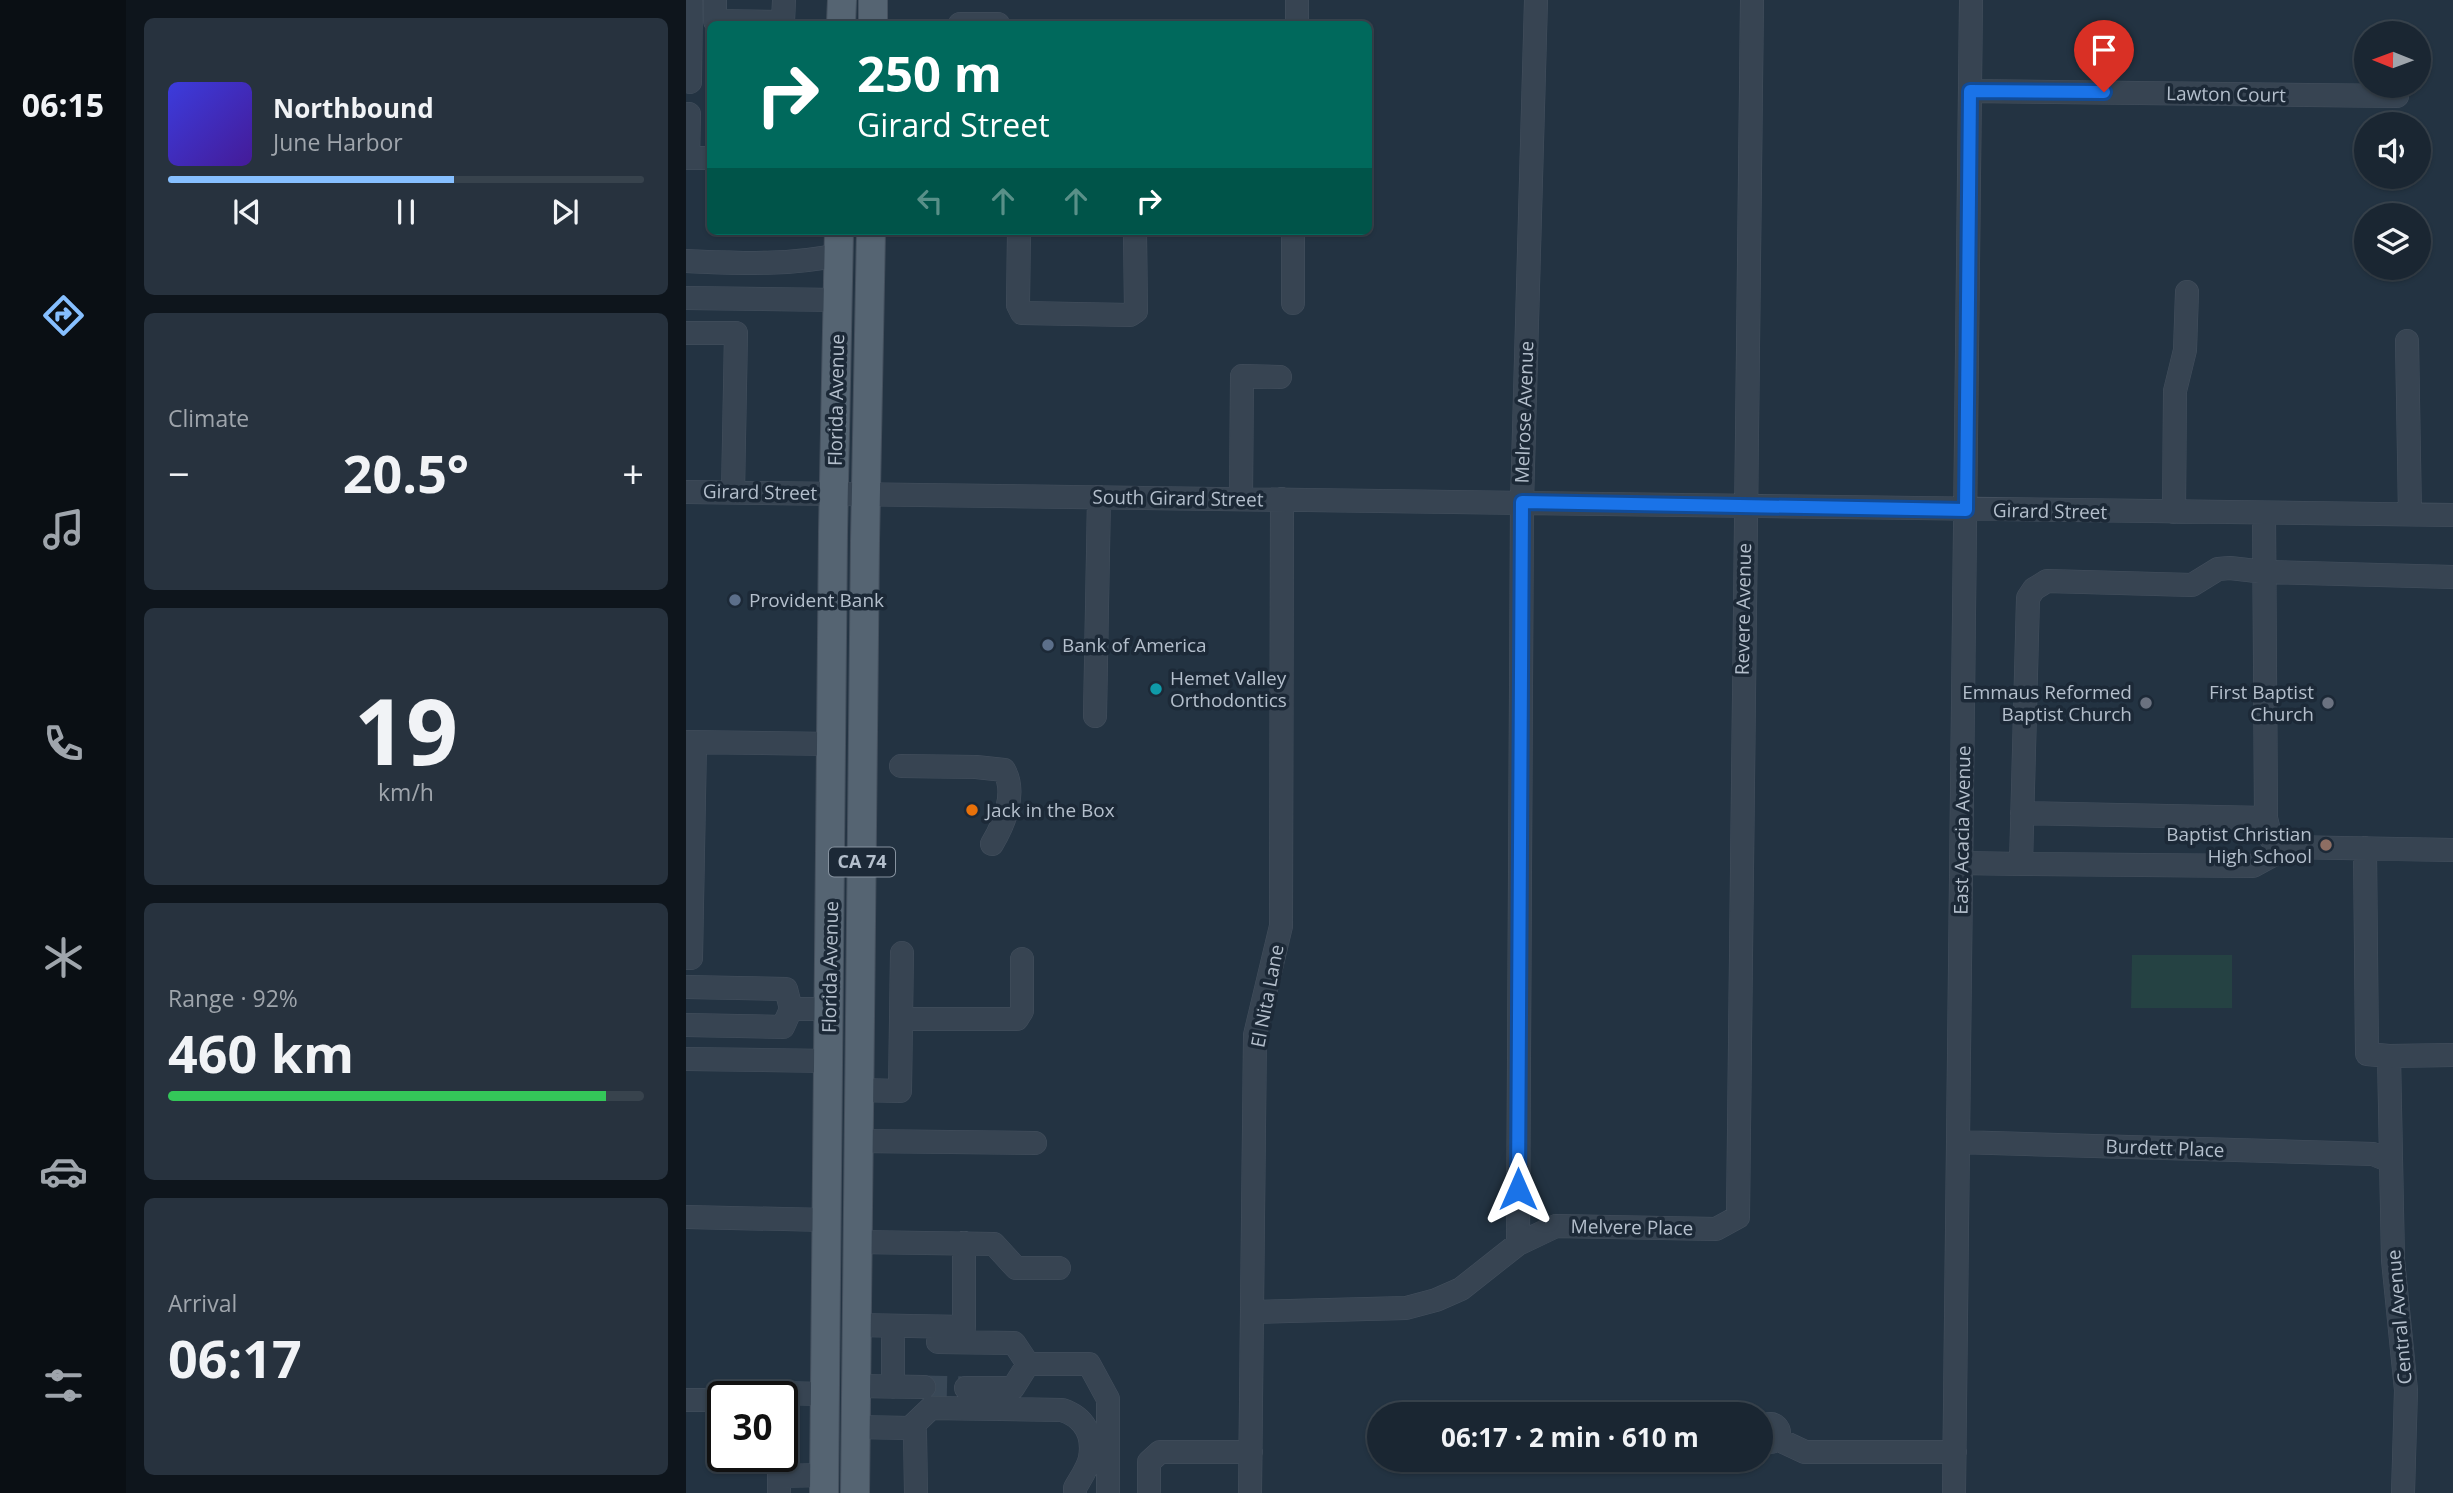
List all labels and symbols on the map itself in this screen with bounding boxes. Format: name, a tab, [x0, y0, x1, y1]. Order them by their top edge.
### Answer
pin	[2074, 20, 2134, 92]
north arrow	[2354, 21, 2431, 98]
street label: Lawton Court	[2166, 80, 2286, 108]
street label: Florida Avenue	[822, 334, 850, 466]
street label: Melrose Avenue	[1509, 340, 1539, 484]
street label: Girard Street	[703, 478, 818, 506]
street label: South Girard Street	[1092, 484, 1264, 512]
street label: Girard Street	[1993, 497, 2108, 525]
street label: Revere Avenue	[1729, 543, 1757, 675]
place label: Provident Bank	[749, 587, 884, 613]
marker: Provident Bank	[727, 592, 743, 608]
place label: Bank of America	[1062, 632, 1207, 658]
marker: Bank of America	[1040, 637, 1056, 653]
place label: Hemet Valley Orthodontics	[1170, 665, 1287, 713]
place label: Emmaus Reformed Baptist Church	[1962, 679, 2132, 727]
place label: First Baptist Church	[2209, 679, 2314, 727]
marker: Hemet Valley Orthodontics	[1148, 681, 1164, 697]
marker: Emmaus Reformed Baptist Church	[2138, 695, 2154, 711]
marker: First Baptist Church	[2320, 695, 2336, 711]
street label: East Acacia Avenue	[1948, 745, 1976, 915]
place label: Jack in the Box	[984, 797, 1115, 823]
marker: Jack in the Box	[964, 802, 980, 818]
place label: Baptist Christian High School	[2166, 821, 2312, 869]
marker: Baptist Christian High School	[2318, 837, 2334, 853]
road number: CA 74	[829, 848, 895, 876]
street label: Florida Avenue	[816, 901, 844, 1033]
street label: El Nita Lane	[1244, 942, 1290, 1050]
street label: Burdett Place	[2105, 1133, 2225, 1163]
position arrow	[1481, 1152, 1555, 1226]
street label: Melvere Place	[1570, 1213, 1694, 1241]
street label: Central Avenue	[2380, 1248, 2418, 1386]
speed limit sign: 30	[707, 1381, 798, 1472]

